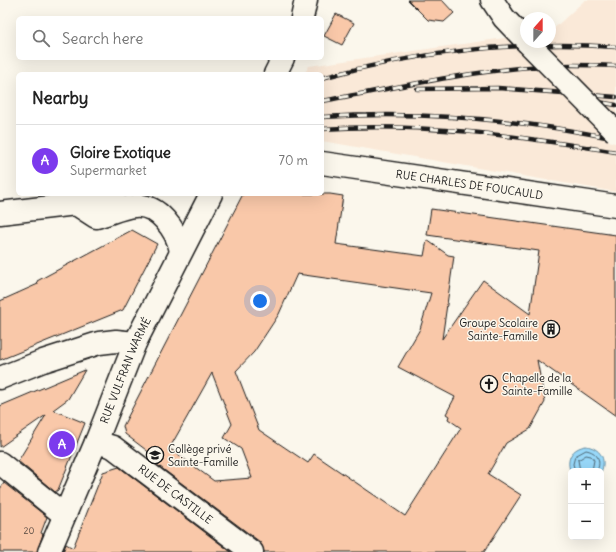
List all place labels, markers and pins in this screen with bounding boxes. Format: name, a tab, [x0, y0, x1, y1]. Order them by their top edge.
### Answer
place label: Groupe Scolaire Sainte-Famille	[459, 316, 538, 343]
building icon: Groupe Scolaire Sainte-Famille	[541, 319, 561, 339]
place label: Chapelle de la Sainte-Famille	[502, 371, 572, 398]
church icon: Chapelle de la Sainte-Famille	[479, 374, 499, 394]
pin: A	[49, 429, 75, 459]
place label: Collège privé Sainte-Famille	[168, 442, 238, 469]
school or university icon: Collège privé Sainte-Famille	[145, 445, 165, 465]

